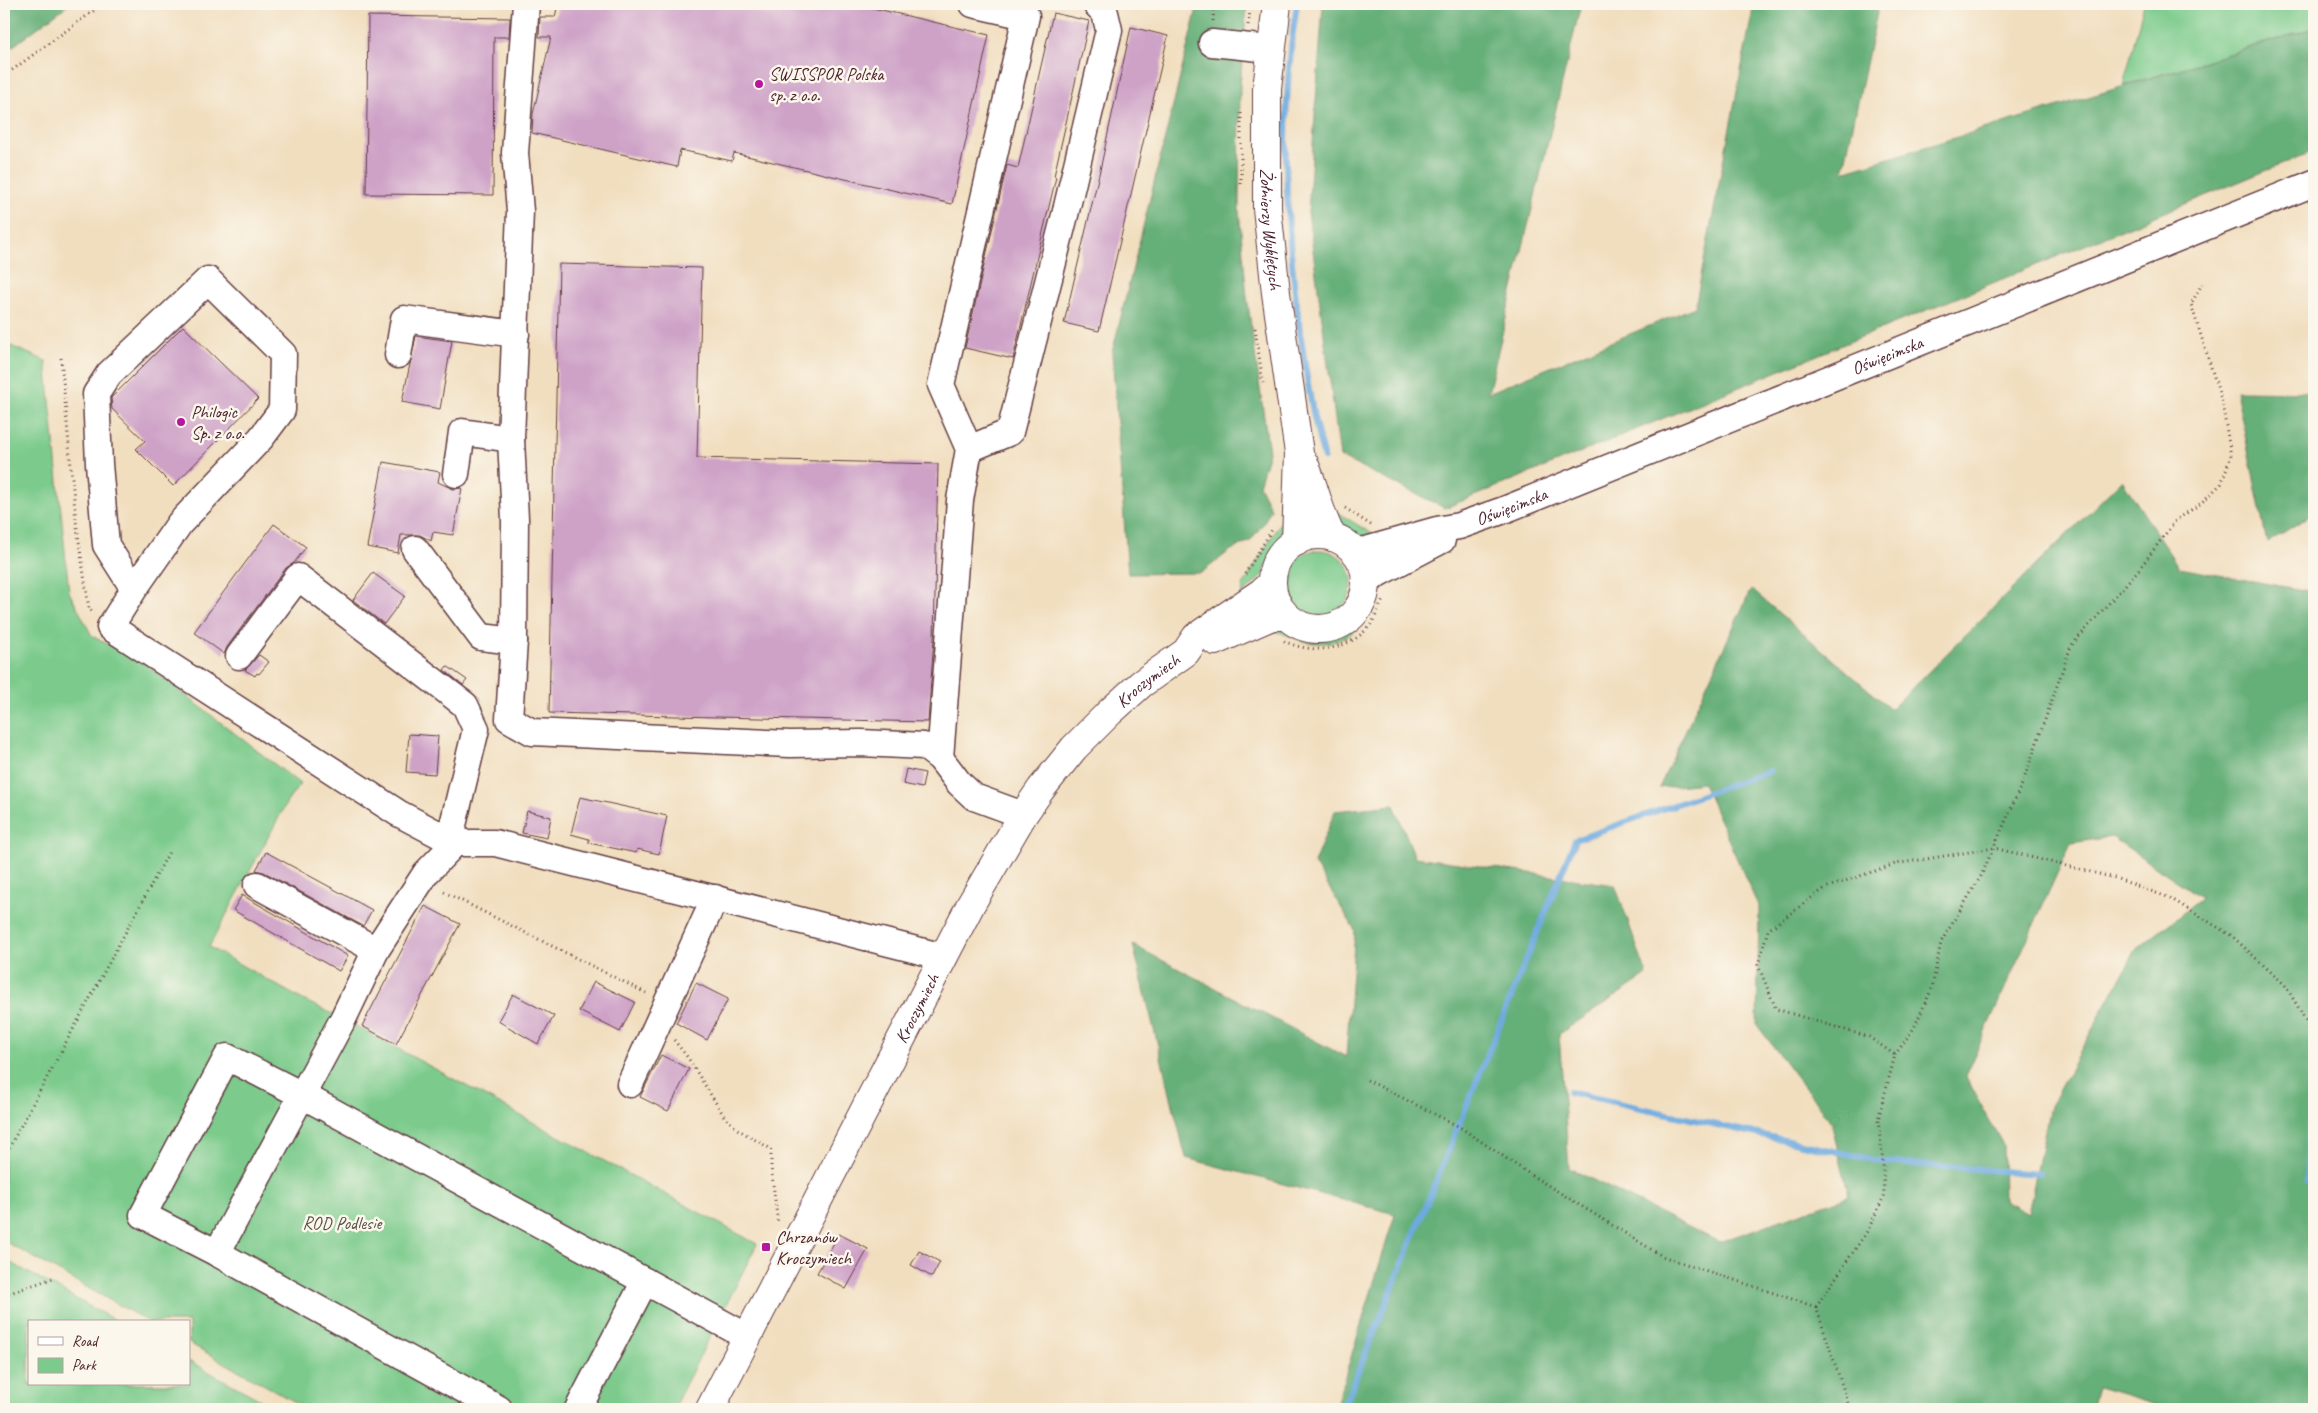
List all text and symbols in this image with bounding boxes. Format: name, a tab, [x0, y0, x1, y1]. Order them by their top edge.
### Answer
place label: SWISSPOR Polska sp. z o.o.	[769, 63, 885, 106]
marker: SWISSPOR Polska sp. z o.o.	[753, 78, 765, 90]
street label: Żołnierzy Wyklętych	[1256, 169, 1287, 293]
street label: Oświęcimska	[1848, 331, 1927, 380]
place label: Philogic Sp. z o.o.	[191, 401, 245, 444]
marker: Philogic Sp. z o.o.	[175, 416, 187, 428]
street label: Oświęcimska	[1473, 482, 1552, 530]
street label: Kroczymiech	[1111, 648, 1186, 712]
street label: Kroczymiech	[890, 968, 945, 1047]
park label: ROD Podlesie	[303, 1212, 383, 1234]
place label: Chrzanów Kroczymiech	[776, 1226, 853, 1269]
marker: Chrzanów Kroczymiech	[760, 1241, 772, 1253]
legend	[28, 1320, 190, 1386]
text: Road	[72, 1332, 99, 1351]
text: Park	[72, 1356, 97, 1375]

